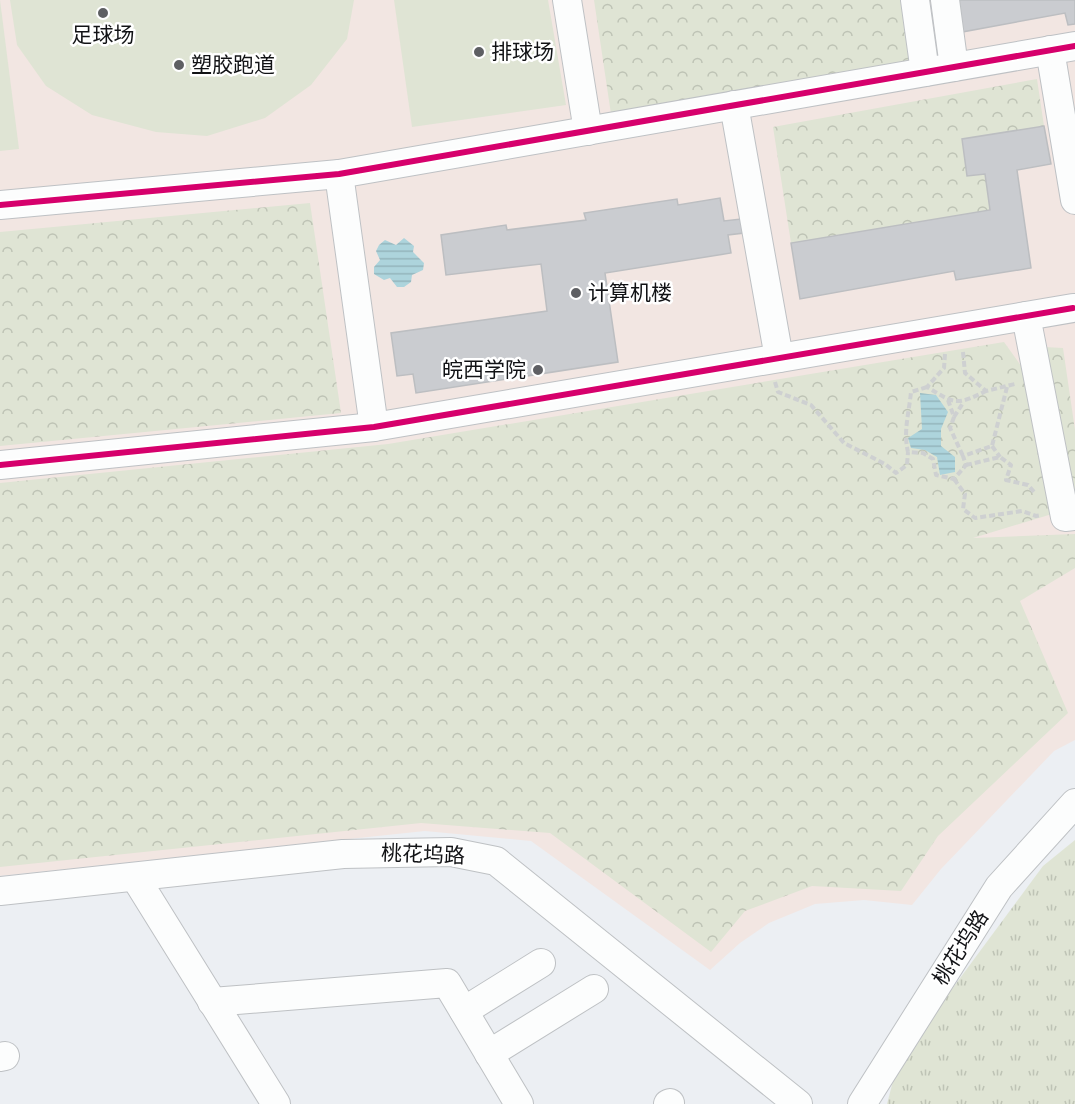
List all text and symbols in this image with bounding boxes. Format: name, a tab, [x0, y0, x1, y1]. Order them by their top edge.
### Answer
marker: 足球场	[96, 6, 110, 20]
place label: 足球场	[72, 23, 135, 48]
place label: 排球场	[491, 40, 554, 65]
marker: 排球场	[472, 45, 486, 59]
place label: 塑胶跑道	[191, 53, 275, 78]
marker: 塑胶跑道	[172, 58, 186, 72]
place label: 计算机楼	[588, 281, 672, 306]
marker: 计算机楼	[569, 286, 583, 300]
place label: 皖西学院	[442, 358, 526, 383]
marker: 皖西学院	[531, 363, 545, 377]
street label: 桃花坞路	[381, 841, 465, 869]
street label: 桃花坞路	[928, 906, 994, 990]

